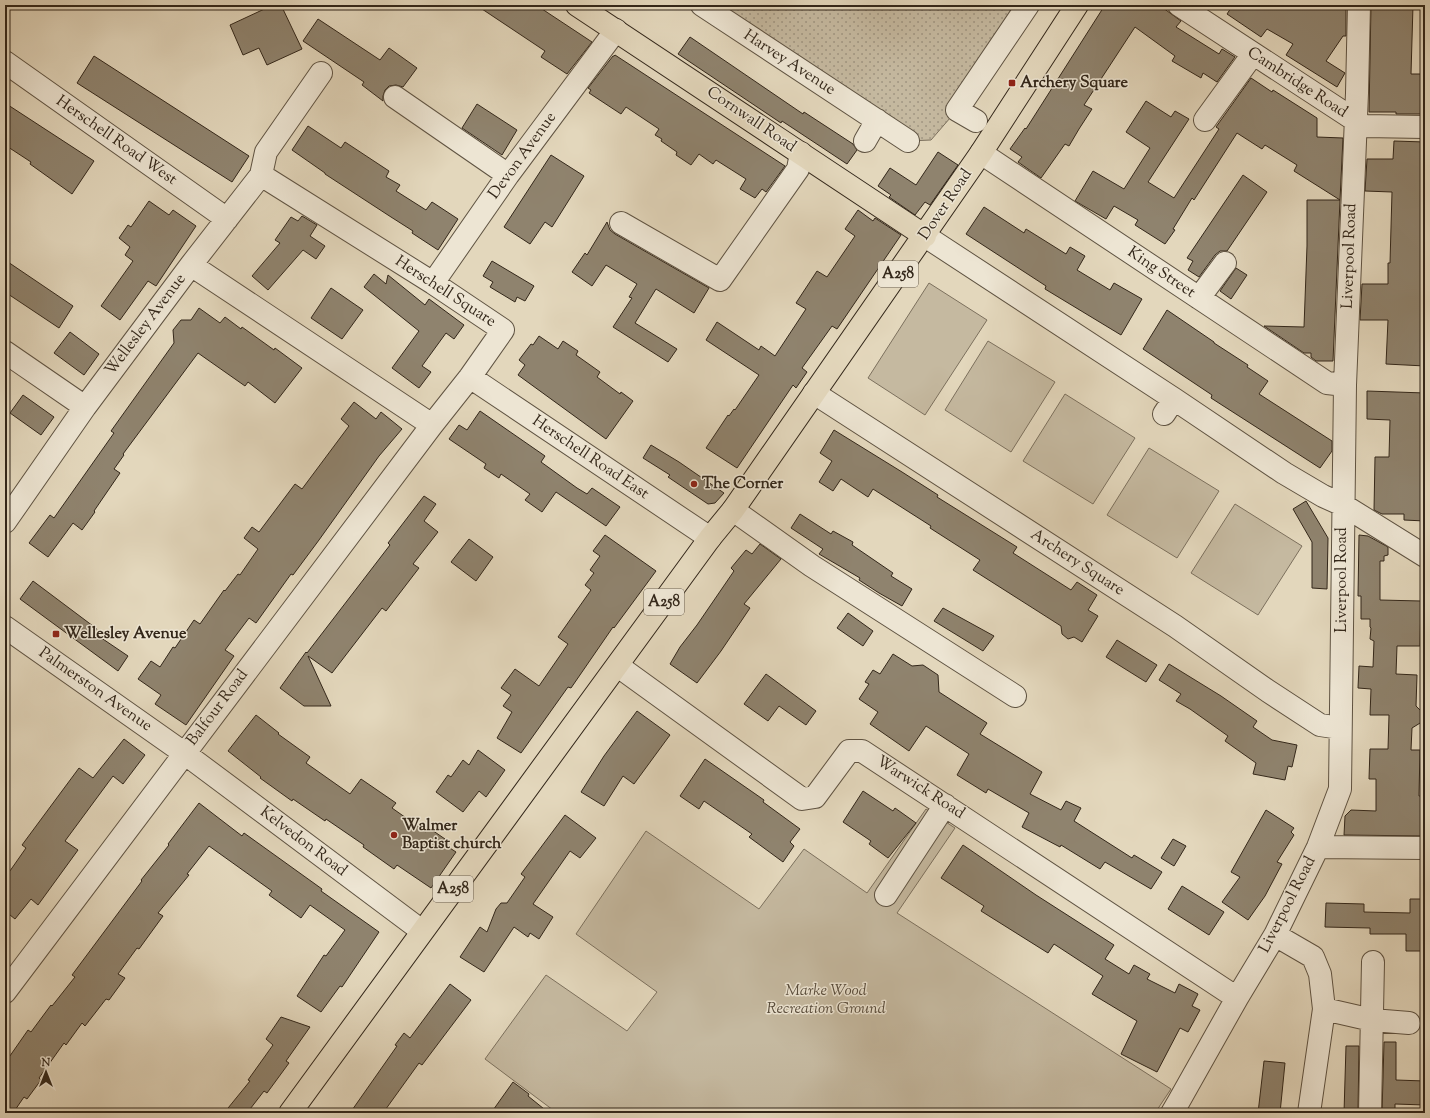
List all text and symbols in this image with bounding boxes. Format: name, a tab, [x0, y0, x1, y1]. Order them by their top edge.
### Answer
street label: Harvey Avenue	[738, 25, 840, 101]
street label: Cambridge Road	[1242, 42, 1352, 124]
place label: Archery Square	[1020, 72, 1129, 95]
marker: Archery Square	[1007, 78, 1017, 88]
street label: Cornwall Road	[702, 81, 800, 159]
street label: Herschell Road West	[51, 90, 182, 192]
street label: Devon Avenue	[483, 108, 563, 204]
street label: Dover Road	[914, 165, 978, 245]
street label: Liverpool Road	[1337, 203, 1363, 309]
street label: King Street	[1122, 242, 1200, 305]
street label: Herschell Square	[390, 251, 500, 333]
road number: A258	[878, 261, 918, 287]
street label: Wellesley Avenue	[100, 269, 192, 381]
street label: Herschell Road East	[527, 410, 654, 506]
place label: The Corner	[702, 473, 784, 496]
marker: The Corner	[689, 479, 699, 489]
street label: Archery Square	[1025, 524, 1129, 602]
street label: Liverpool Road	[1331, 527, 1354, 633]
road number: A258	[644, 589, 684, 615]
place label: Wellesley Avenue	[64, 623, 187, 646]
marker: Wellesley Avenue	[51, 629, 61, 639]
street label: Palmerston Avenue	[34, 642, 156, 738]
street label: Balfour Road	[182, 665, 254, 751]
street label: Warwick Road	[871, 751, 969, 825]
street label: Kelvedon Road	[254, 801, 352, 883]
place label: Walmer Baptist church	[402, 815, 502, 856]
marker: Walmer Baptist church	[389, 830, 399, 840]
street label: Liverpool Road	[1254, 853, 1322, 957]
road number: A258	[433, 876, 473, 902]
park label: Marke Wood Recreation Ground	[766, 980, 886, 1021]
north arrow	[26, 1052, 66, 1092]
text: N	[41, 1055, 51, 1071]

